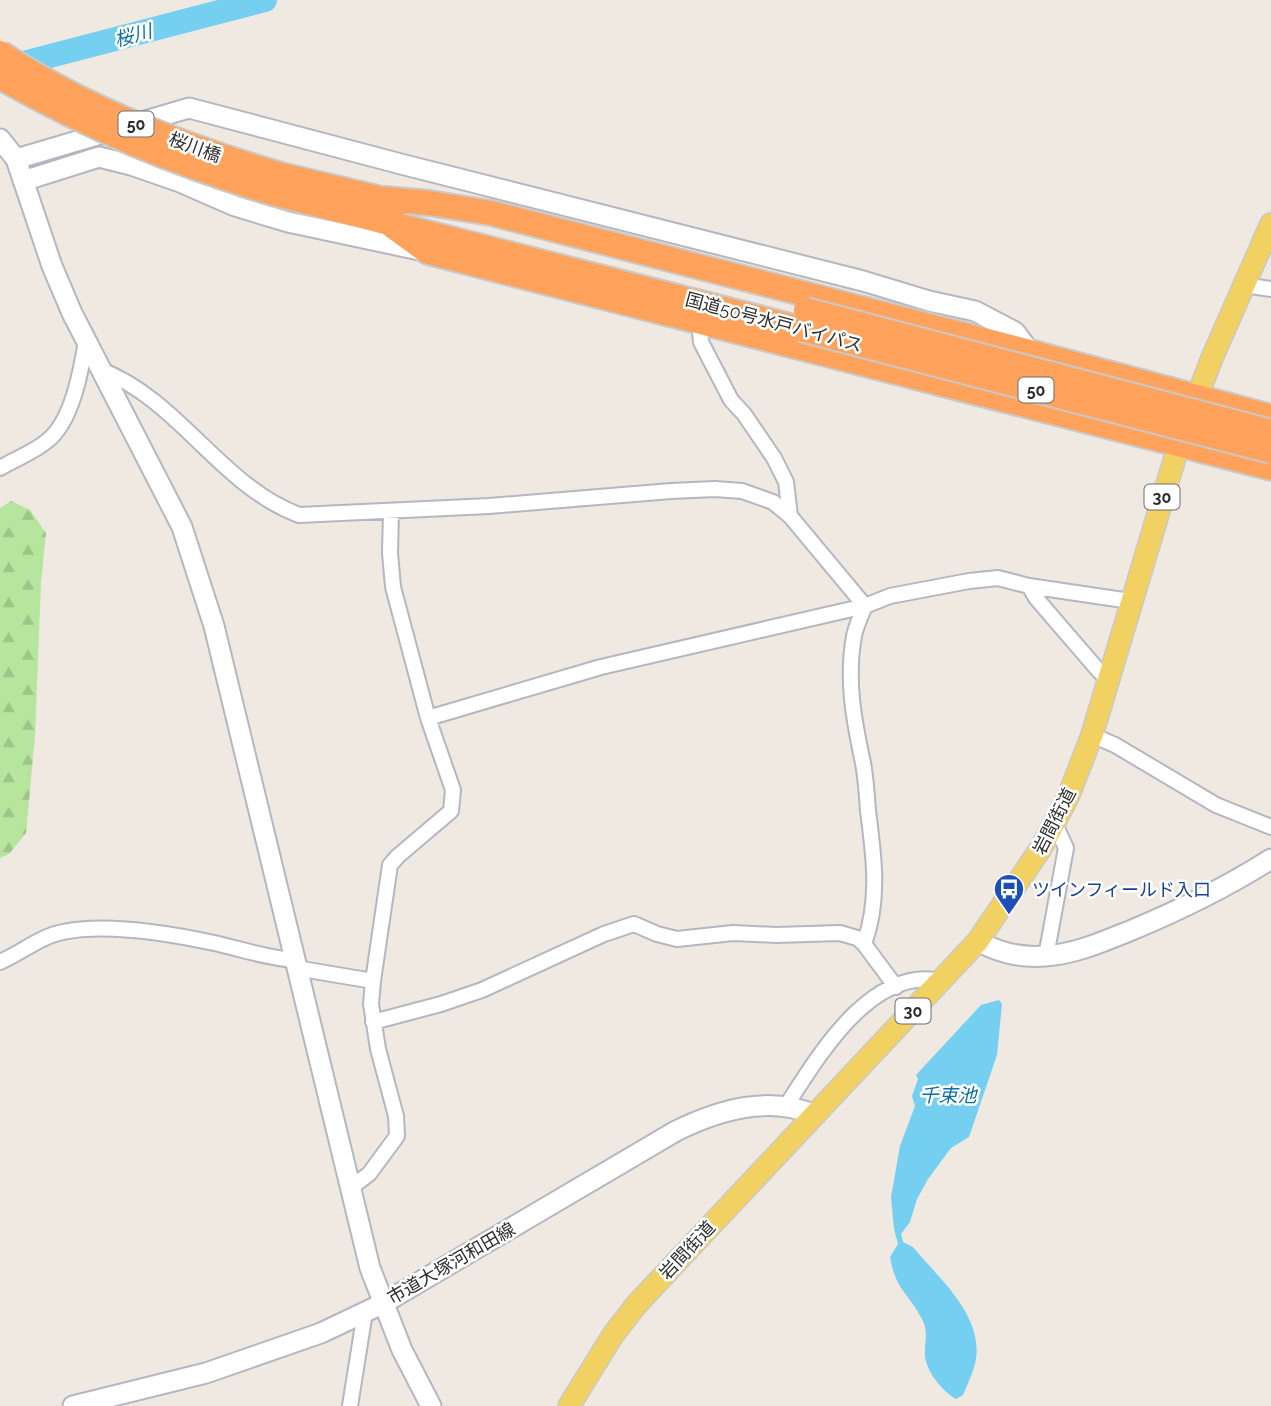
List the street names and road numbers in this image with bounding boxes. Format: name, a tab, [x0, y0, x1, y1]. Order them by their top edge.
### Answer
road number: 50	[118, 112, 154, 136]
street label: 桜川橋	[166, 128, 224, 166]
street label: 国道50号水戸バイパス	[683, 288, 865, 356]
road number: 50	[1018, 378, 1054, 402]
road number: 30	[1144, 484, 1180, 510]
street label: 岩間街道	[1028, 784, 1080, 858]
road number: 30	[895, 998, 930, 1023]
street label: 岩間街道	[655, 1217, 719, 1283]
street label: 市道大塚河和田線	[383, 1218, 519, 1308]

